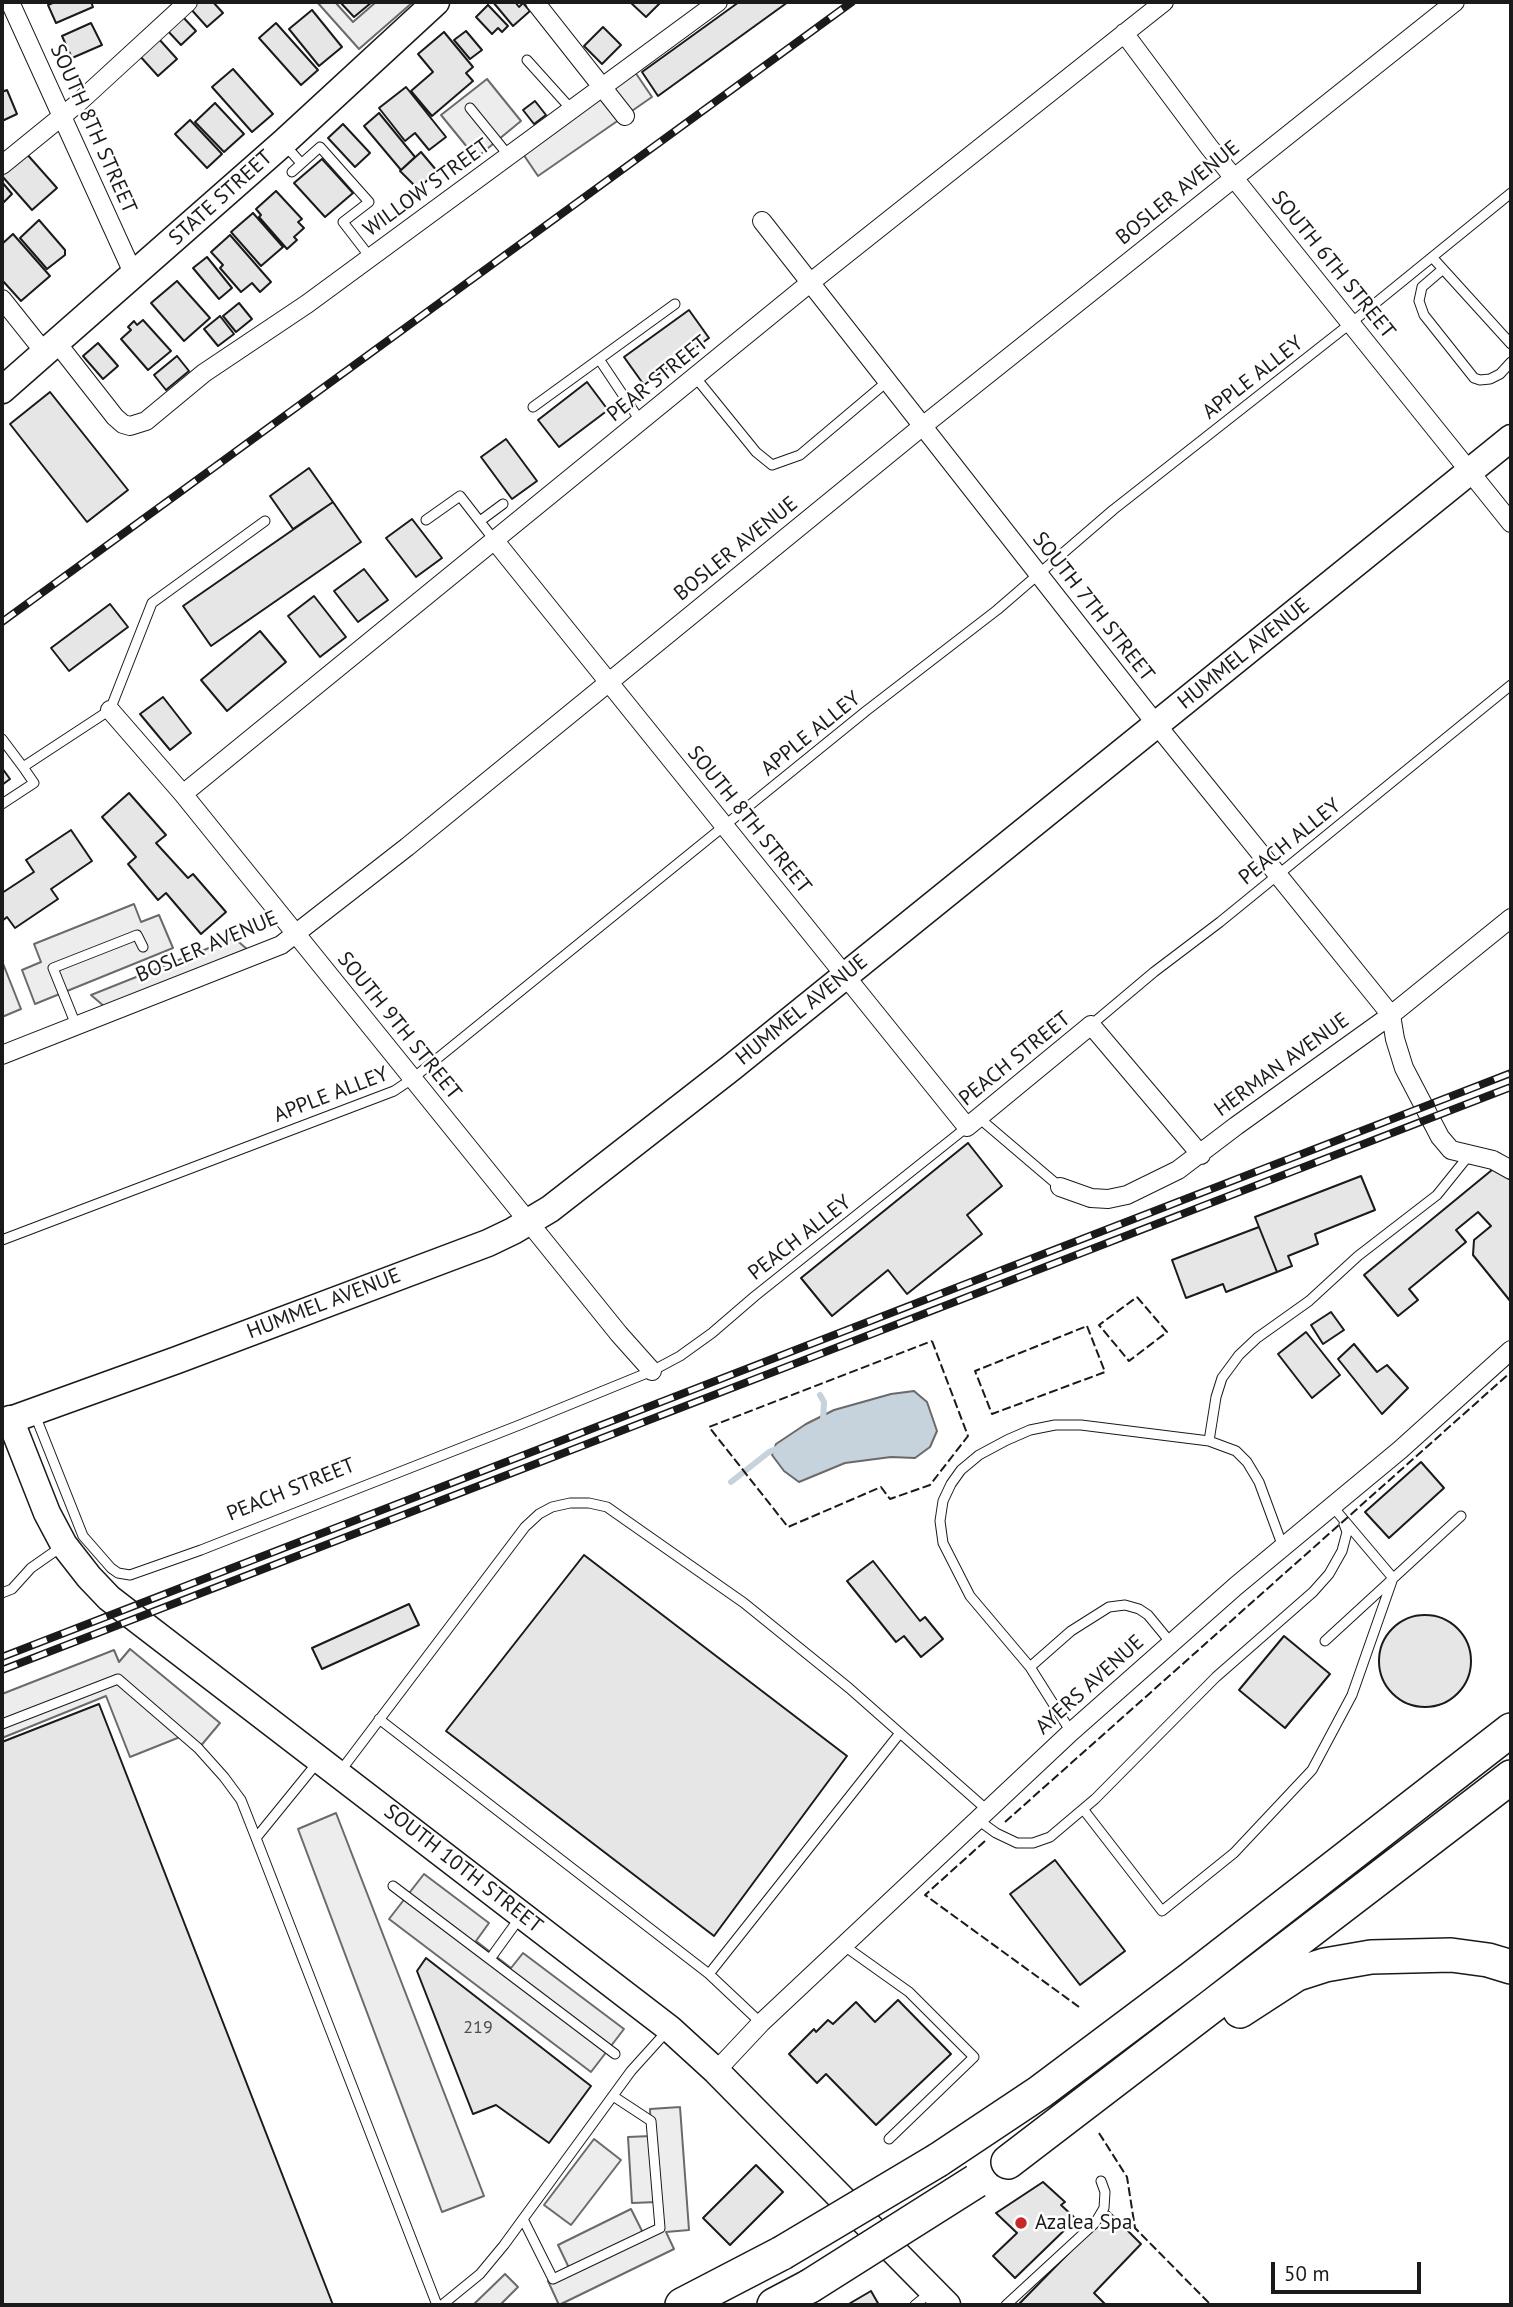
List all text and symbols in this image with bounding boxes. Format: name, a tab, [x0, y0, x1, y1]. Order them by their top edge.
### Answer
street label: SOUTH 8TH STREET	[44, 40, 142, 218]
street label: WILLOW STREET	[359, 134, 495, 242]
street label: BOSLER AVENUE	[1111, 136, 1245, 250]
street label: STATE STREET	[164, 145, 278, 251]
street label: SOUTH 6TH STREET	[1266, 186, 1400, 344]
street label: PEAR STREET	[602, 331, 714, 427]
street label: APPLE ALLEY	[1198, 331, 1308, 425]
street label: BOSLER AVENUE	[669, 492, 803, 606]
street label: SOUTH 7TH STREET	[1027, 527, 1159, 687]
street label: HUMMEL AVENUE	[1173, 593, 1315, 715]
street label: APPLE ALLEY	[756, 686, 866, 782]
street label: SOUTH 8TH STREET	[682, 741, 816, 899]
street label: PEACH ALLEY	[1234, 793, 1346, 891]
street label: BOSLER AVENUE	[132, 906, 282, 988]
street label: SOUTH 9TH STREET	[332, 947, 466, 1105]
street label: HUMMEL AVENUE	[731, 949, 873, 1071]
street label: PEACH STREET	[954, 1006, 1076, 1112]
street label: HERMAN AVENUE	[1210, 1008, 1354, 1122]
street label: APPLE ALLEY	[270, 1062, 392, 1128]
street label: PEACH ALLEY	[744, 1190, 856, 1286]
street label: HUMMEL AVENUE	[244, 1263, 404, 1345]
street label: PEACH STREET	[223, 1453, 359, 1527]
street label: AYERS AVENUE	[1031, 1630, 1149, 1740]
street label: SOUTH 10TH STREET	[379, 1799, 547, 1939]
house number: 219	[463, 2017, 493, 2039]
place label: Azalea Spa	[1035, 2210, 1132, 2236]
marker: Azalea Spa	[1013, 2215, 1029, 2231]
scale bar	[1275, 2248, 1426, 2292]
text: 50 m	[1284, 2260, 1330, 2287]

